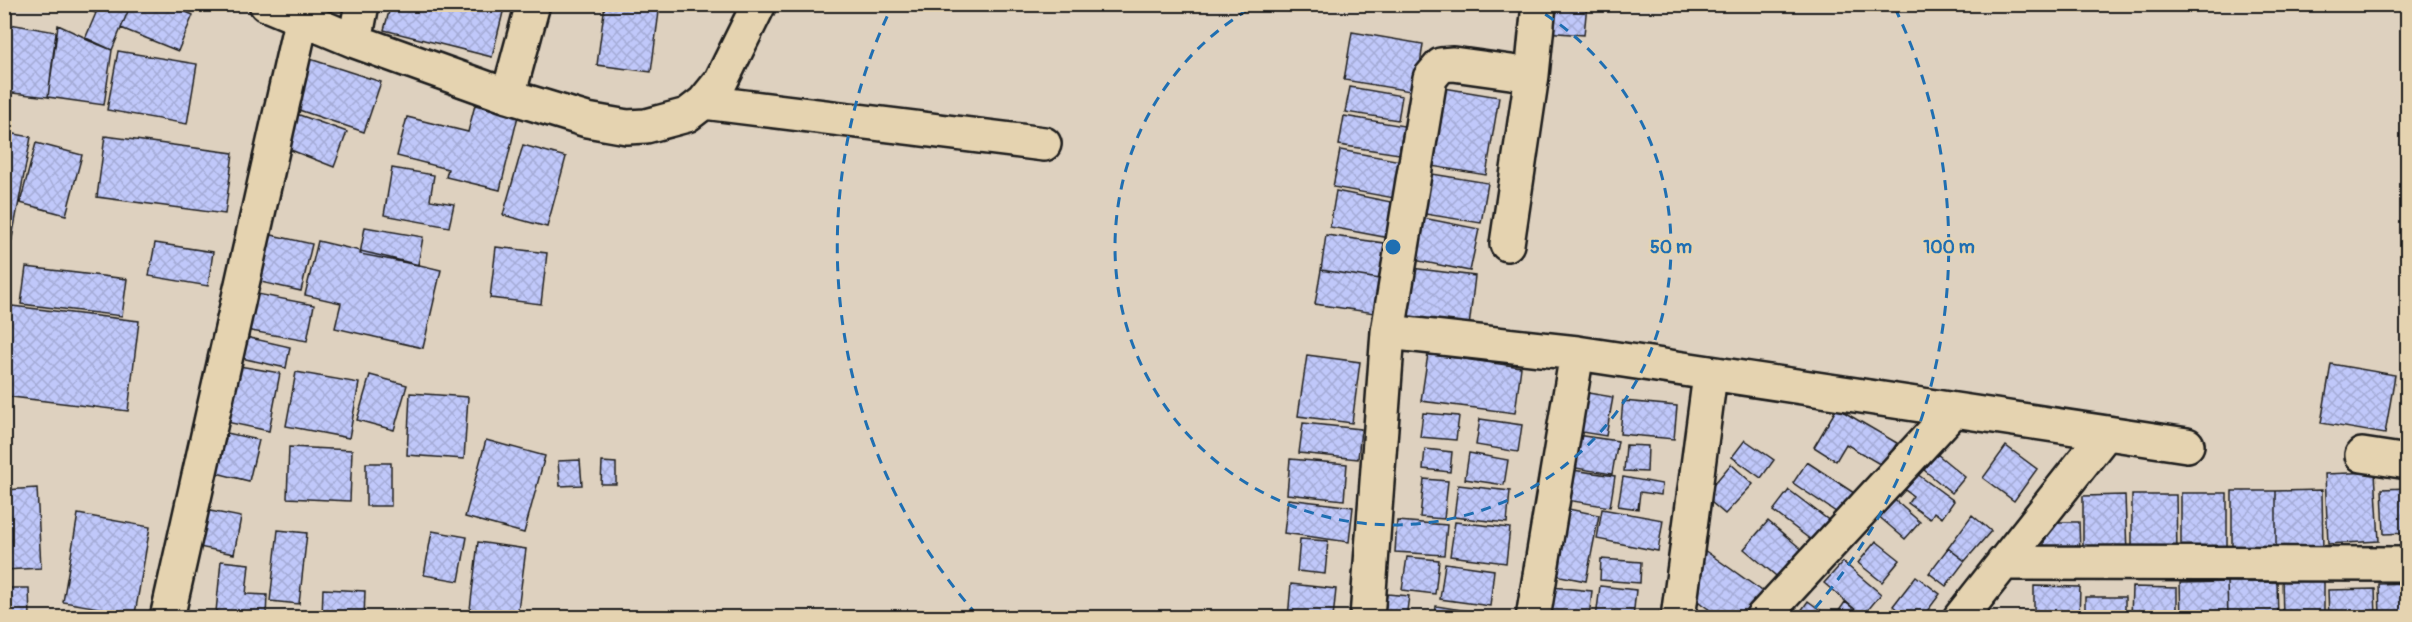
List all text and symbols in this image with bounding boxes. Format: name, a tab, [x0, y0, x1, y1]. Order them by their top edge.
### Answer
text: 50 m	[1650, 236, 1692, 259]
text: 100 m	[1923, 236, 1975, 259]
centre of rings	[1383, 237, 1403, 257]

